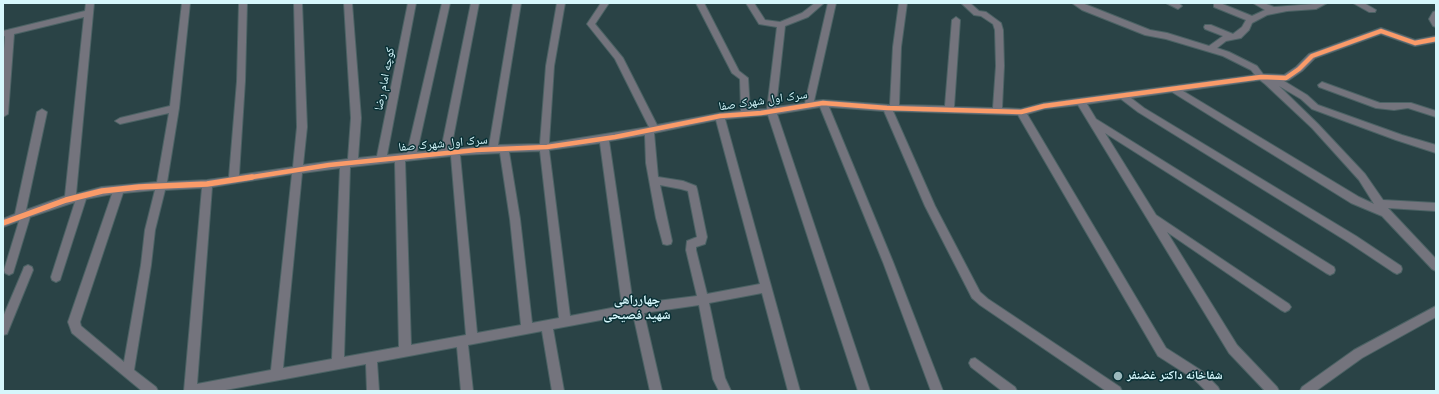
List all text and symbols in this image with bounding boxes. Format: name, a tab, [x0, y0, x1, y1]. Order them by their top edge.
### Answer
street label: کوچه امام رضا	[372, 46, 398, 112]
street label: سرک اول شهرک صفا	[718, 88, 808, 114]
street label: سرک اول شهرک صفا	[398, 133, 488, 155]
district label: چهارراهی شهید فصیحی	[603, 293, 671, 324]
place label: شفاخانه داکتر غضنفر	[1127, 369, 1223, 383]
marker: شفاخانه داکتر غضنفر	[1112, 370, 1124, 382]

